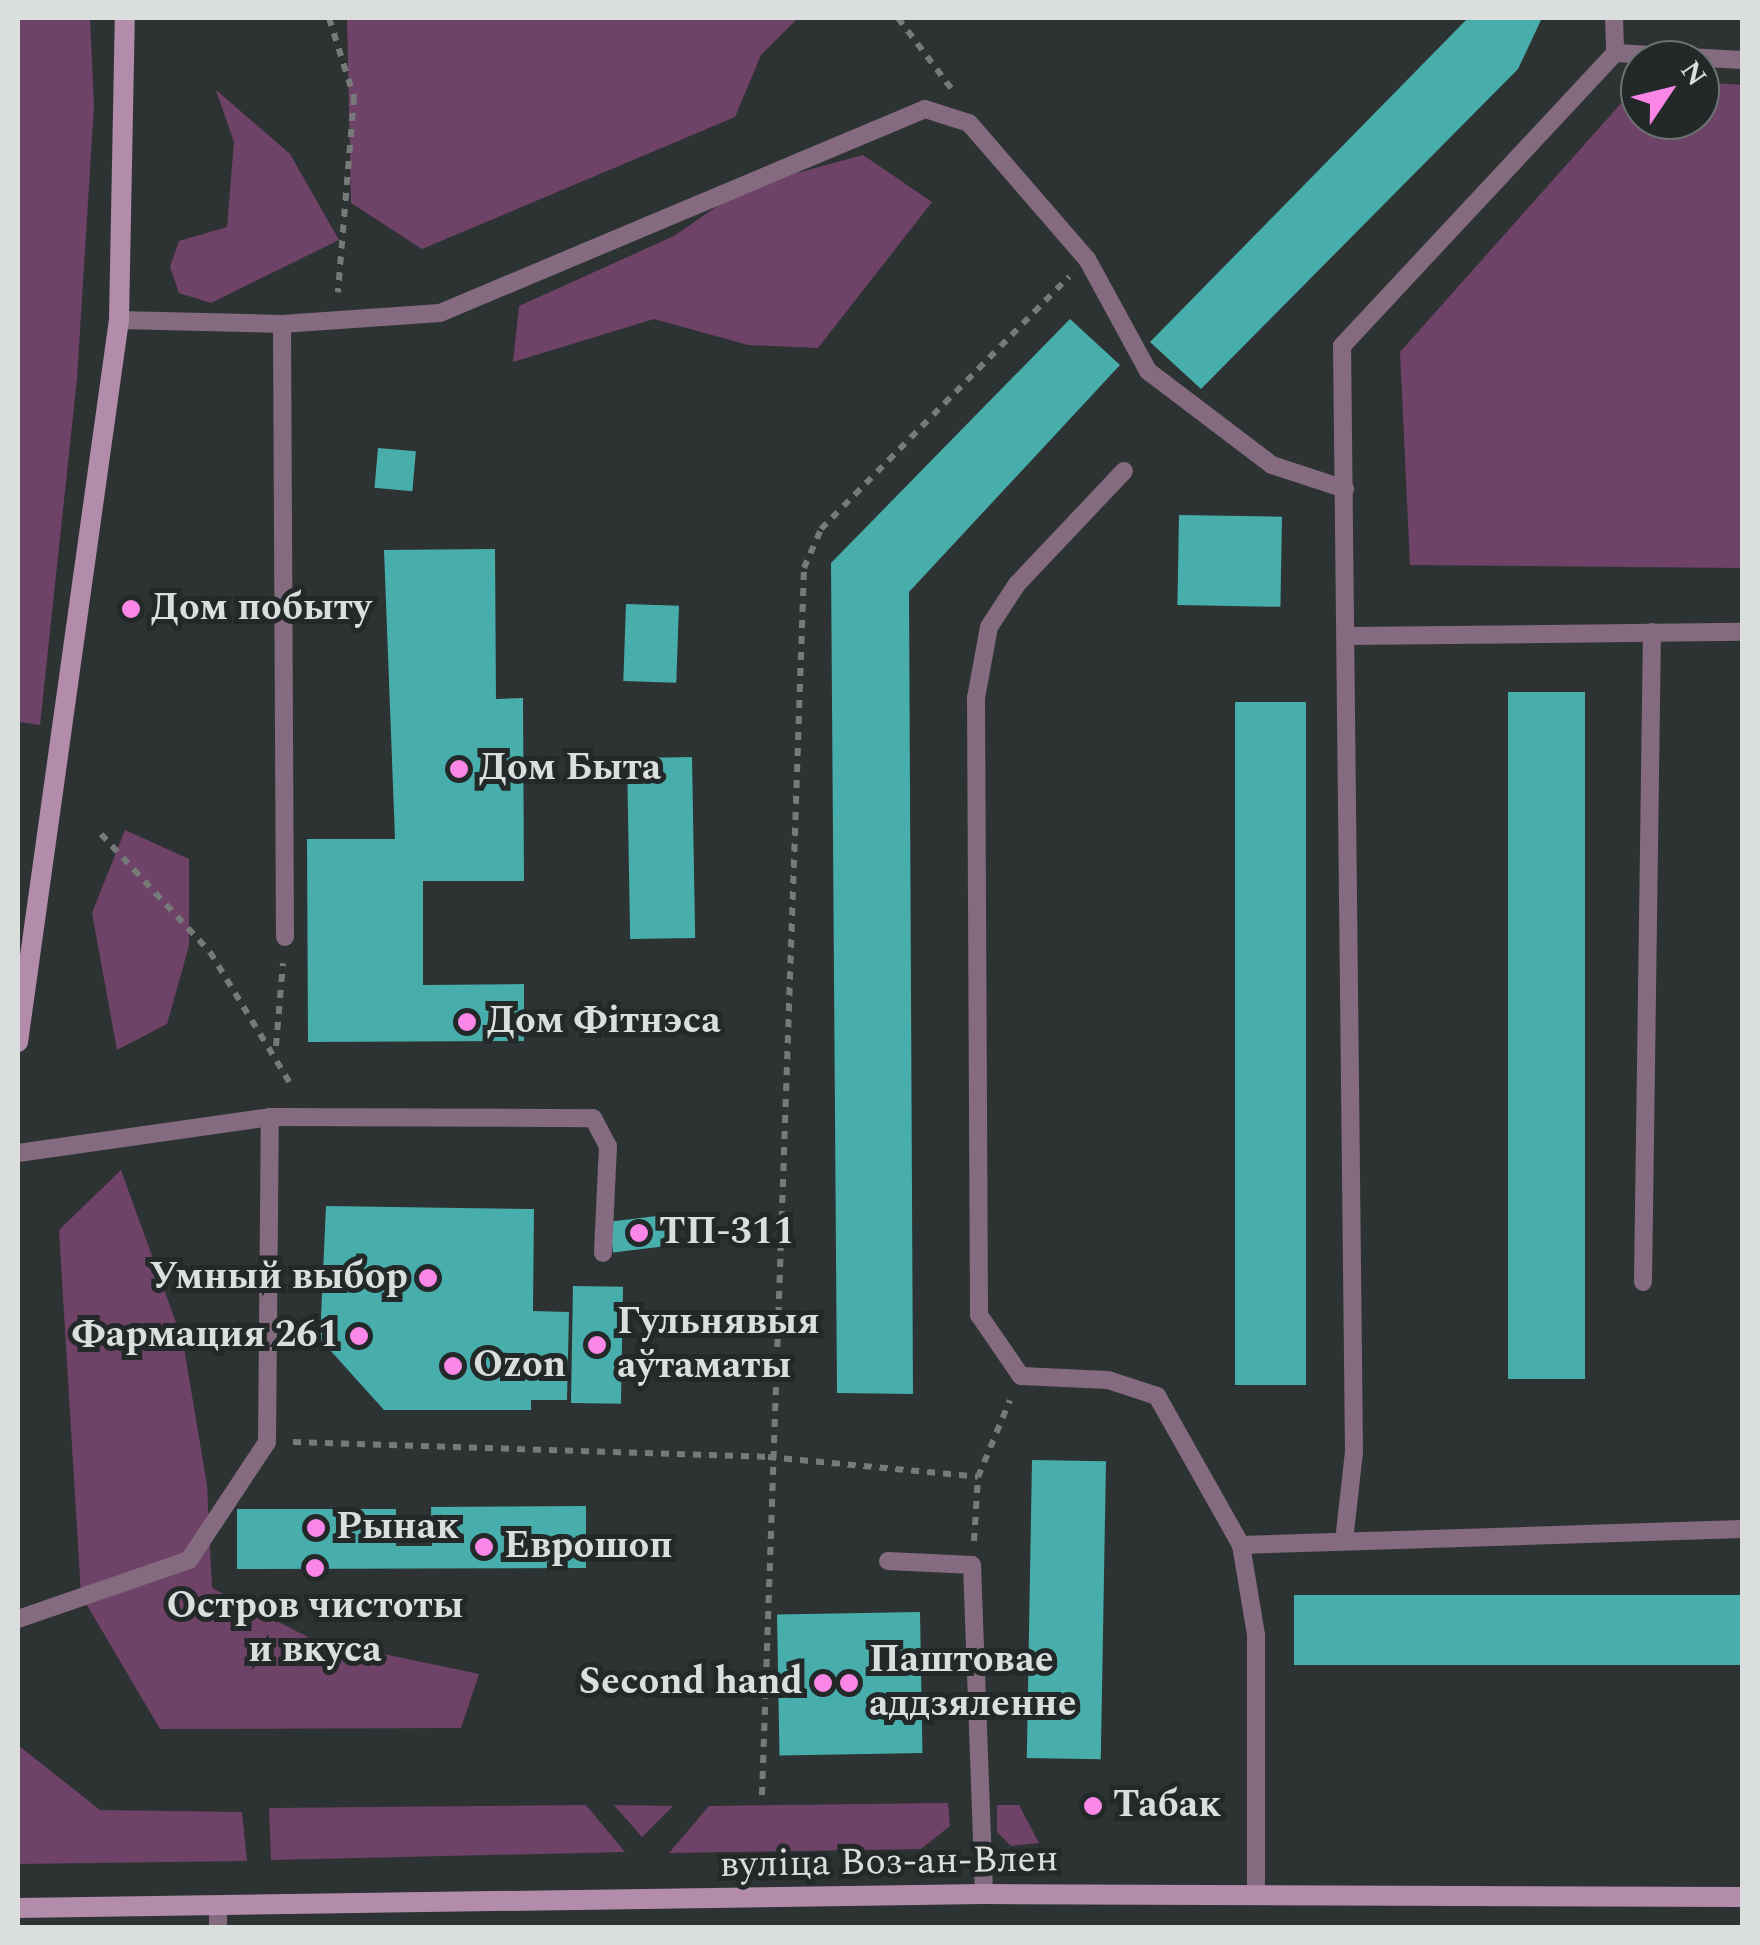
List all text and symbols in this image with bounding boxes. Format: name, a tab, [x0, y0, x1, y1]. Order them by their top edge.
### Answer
north arrow	[1620, 40, 1720, 140]
text: N	[1669, 52, 1718, 95]
place label: Дом побыту	[151, 586, 371, 632]
marker: Дом побыту	[120, 598, 142, 620]
place label: Дом Быта	[479, 746, 661, 792]
marker: Дом Быта	[448, 758, 470, 780]
place label: Дом Фітнэса	[487, 999, 721, 1045]
marker: Дом Фітнэса	[456, 1011, 478, 1033]
place label: ТП-311	[659, 1210, 794, 1256]
marker: ТП-311	[628, 1222, 650, 1244]
place label: Умный выбор	[150, 1255, 408, 1301]
marker: Умный выбор	[417, 1267, 439, 1289]
place label: Гульнявыя аўтаматы	[617, 1300, 820, 1390]
place label: Фармация 261	[72, 1313, 339, 1359]
marker: Фармация 261	[348, 1325, 370, 1347]
marker: Гульнявыя аўтаматы	[586, 1334, 608, 1356]
place label: Ozon	[473, 1343, 566, 1389]
marker: Ozon	[442, 1355, 464, 1377]
place label: Рынак	[336, 1505, 459, 1551]
marker: Рынак	[305, 1517, 327, 1539]
place label: Еврошоп	[504, 1524, 673, 1570]
marker: Еврошоп	[473, 1536, 495, 1558]
marker: Остров чистоты и вкуса	[304, 1557, 326, 1579]
place label: Остров чистоты и вкуса	[166, 1584, 464, 1674]
place label: Паштовае аддзяленне	[869, 1638, 1077, 1728]
place label: Second hand	[579, 1660, 803, 1706]
marker: Second hand	[812, 1672, 834, 1694]
marker: Паштовае аддзяленне	[838, 1672, 860, 1694]
place label: Табак	[1113, 1783, 1221, 1829]
marker: Табак	[1082, 1795, 1104, 1817]
street label: вуліца Воз-ан-Влен	[719, 1837, 1059, 1889]

